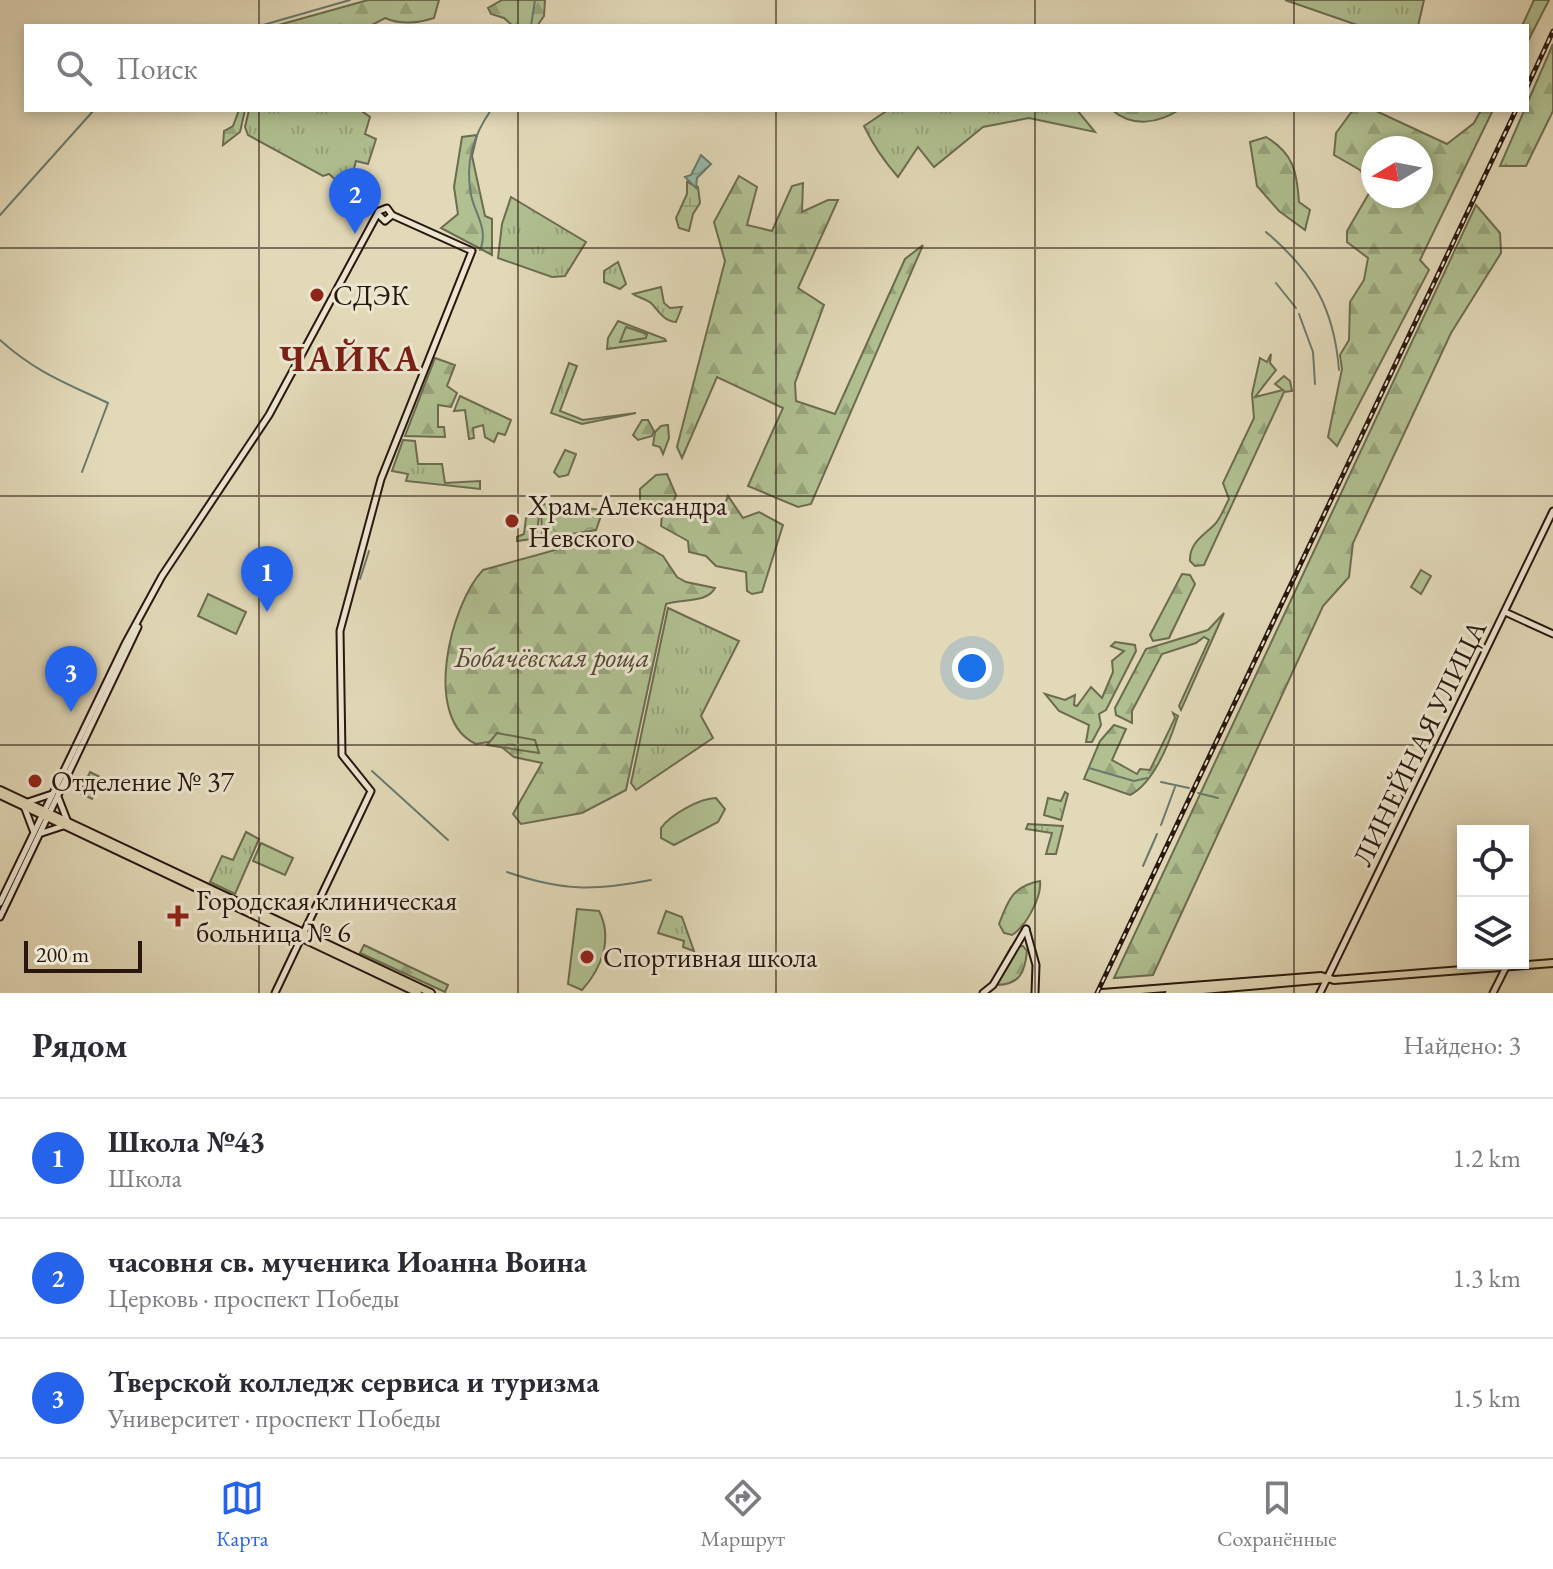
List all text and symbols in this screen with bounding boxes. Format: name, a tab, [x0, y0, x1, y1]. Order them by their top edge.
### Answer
search box	[24, 24, 1529, 112]
icon: search	[52, 46, 96, 90]
text: Поиск	[116, 49, 198, 88]
north arrow	[1361, 136, 1433, 208]
pin: 2	[329, 168, 381, 234]
place label: СДЭК	[333, 277, 410, 313]
marker: СДЭК	[308, 286, 326, 304]
district label: ЧАЙКА	[279, 335, 421, 382]
place label: Храм Александра Невского	[527, 487, 728, 555]
marker: Храм Александра Невского	[503, 512, 521, 530]
pin: 1	[241, 546, 293, 612]
street label: ЛИНЕЙНАЯ УЛИЦА	[1344, 614, 1494, 872]
park label: Бобачёвская роща	[453, 639, 650, 675]
pin: 3	[45, 646, 97, 712]
your location	[952, 648, 992, 688]
place label: Отделение № 37	[51, 763, 234, 799]
marker: Отделение № 37	[26, 772, 44, 790]
map controls	[1457, 825, 1529, 969]
button: locate	[1457, 825, 1529, 897]
place label: Городская клиническая больница № 6	[196, 882, 457, 950]
button: layers	[1457, 897, 1529, 969]
marker: Городская клиническая больница № 6	[167, 905, 189, 927]
scale bar	[24, 937, 142, 973]
place label: Спортивная школа	[603, 939, 818, 975]
text: 200 m	[36, 940, 89, 969]
marker: Спортивная школа	[578, 948, 596, 966]
text: Рядом	[32, 1023, 127, 1067]
text: Найдено: 3	[1403, 1028, 1521, 1062]
text: Школа №43	[108, 1122, 265, 1161]
text: 1	[51, 1141, 65, 1175]
text: 1.2 km	[1452, 1141, 1521, 1175]
text: Школа	[108, 1161, 182, 1195]
text: часовня св. мученика Иоанна Воина	[108, 1242, 587, 1281]
text: 2	[51, 1261, 65, 1295]
text: 1.3 km	[1452, 1261, 1521, 1295]
text: Церковь · проспект Победы	[108, 1281, 399, 1315]
text: Тверской колледж сервиса и туризма	[108, 1362, 599, 1401]
text: 3	[51, 1381, 65, 1415]
text: 1.5 km	[1452, 1381, 1521, 1415]
text: Университет · проспект Победы	[108, 1401, 441, 1435]
tab: Карта	[216, 1476, 269, 1553]
tab: Маршрут	[701, 1476, 785, 1553]
tab: Сохранённые	[1217, 1476, 1337, 1553]

